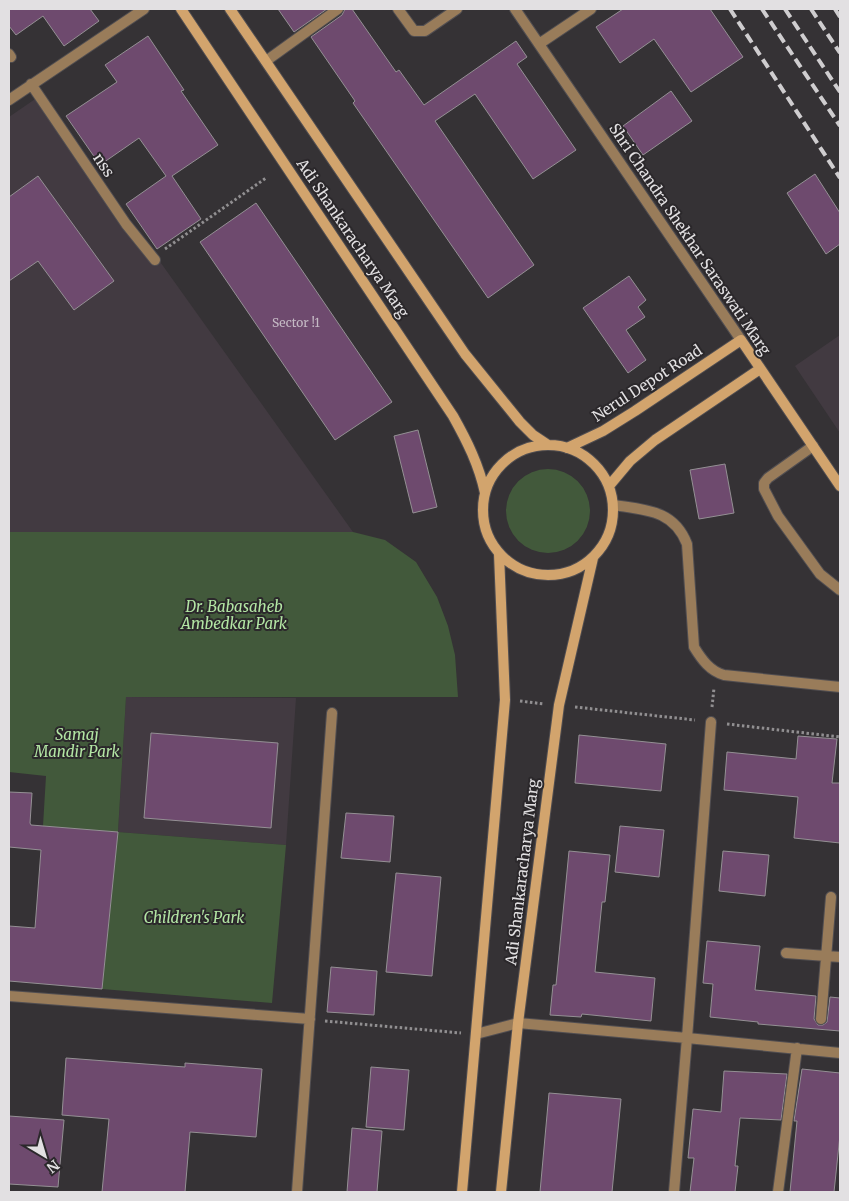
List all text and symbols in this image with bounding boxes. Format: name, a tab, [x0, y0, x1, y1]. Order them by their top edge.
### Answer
street label: Shri Chandra Shekhar Saraswati Marg	[605, 119, 775, 359]
street label: nss	[89, 149, 119, 181]
street label: Adi Shankaracharya Marg	[292, 154, 413, 321]
house number: Sector !1	[272, 315, 321, 330]
street label: Nerul Depot Road	[588, 340, 706, 426]
park label: Dr. Babasaheb Ambedkar Park	[180, 597, 288, 633]
park label: Samaj Mandir Park	[33, 725, 121, 761]
street label: Adi Shankaracharya Marg	[501, 778, 543, 967]
park label: Children's Park	[144, 908, 245, 927]
north arrow	[20, 1131, 70, 1181]
text: N	[43, 1156, 63, 1177]

